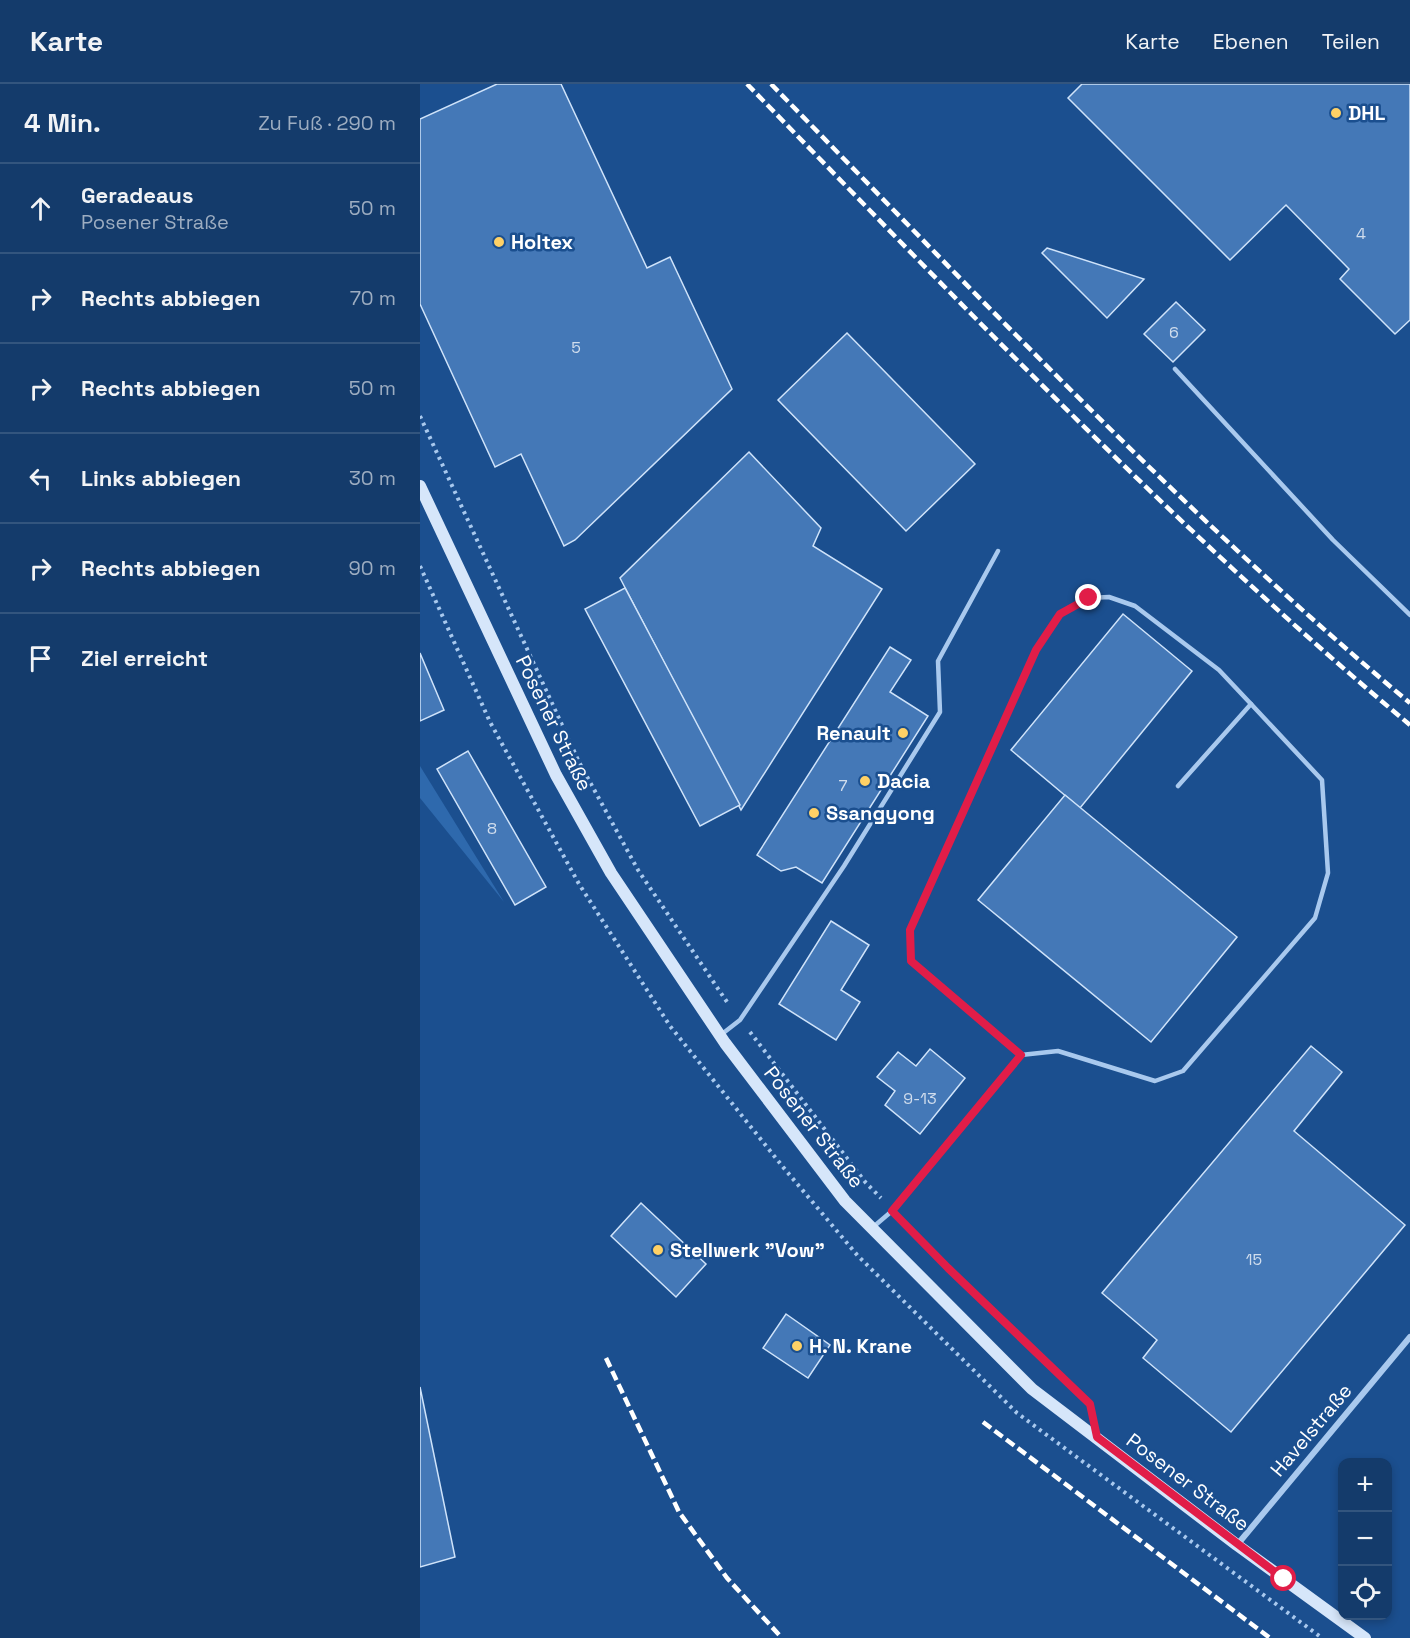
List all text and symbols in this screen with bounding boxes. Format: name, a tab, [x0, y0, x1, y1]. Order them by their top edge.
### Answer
text: Karte	[30, 23, 103, 59]
text: Karte	[1125, 28, 1180, 55]
text: Ebenen	[1213, 28, 1289, 55]
text: Teilen	[1322, 28, 1380, 55]
place label: DHL	[1348, 100, 1385, 126]
text: 4 Min.	[24, 106, 101, 140]
marker: DHL	[1329, 106, 1343, 120]
text: Zu Fuß · 290 m	[258, 110, 396, 136]
text: Geradeaus	[81, 181, 193, 209]
icon: ahead	[24, 192, 57, 225]
text: 50 m	[349, 195, 396, 221]
text: Posener Straße	[81, 209, 229, 235]
house number: 4	[1356, 223, 1366, 244]
place label: Holtex	[511, 229, 573, 255]
marker: Holtex	[492, 235, 506, 249]
icon: right	[24, 282, 57, 315]
text: Rechts abbiegen	[81, 284, 261, 312]
text: 70 m	[350, 285, 396, 311]
house number: 6	[1169, 322, 1179, 343]
house number: 5	[571, 337, 581, 358]
icon: right	[24, 372, 57, 405]
text: Rechts abbiegen	[81, 374, 261, 402]
text: 50 m	[349, 375, 396, 401]
icon: left	[24, 462, 57, 495]
text: Links abbiegen	[81, 464, 241, 492]
text: 30 m	[349, 465, 396, 491]
icon: right	[24, 552, 57, 585]
text: Rechts abbiegen	[81, 554, 261, 582]
text: 90 m	[349, 555, 396, 581]
route end	[1075, 584, 1101, 610]
icon: arrive	[24, 642, 57, 675]
text: Ziel erreicht	[81, 644, 208, 672]
street label: Posener Straße	[510, 651, 598, 795]
place label: Renault	[816, 720, 891, 746]
marker: Renault	[896, 726, 910, 740]
place label: Dacia	[877, 768, 931, 794]
marker: Dacia	[858, 774, 872, 788]
house number: 7	[838, 775, 848, 796]
place label: Ssangyong	[826, 800, 935, 826]
marker: Ssangyong	[807, 806, 821, 820]
house number: 8	[487, 818, 497, 839]
street label: Posener Straße	[758, 1061, 870, 1193]
house number: 9-13	[903, 1088, 937, 1109]
place label: Stellwerk "Vow"	[670, 1237, 825, 1263]
marker: Stellwerk "Vow"	[651, 1243, 665, 1257]
house number: 15	[1246, 1249, 1262, 1270]
place label: H. N. Krane	[809, 1333, 912, 1359]
marker: H. N. Krane	[790, 1339, 804, 1353]
street label: Havelstraße	[1264, 1378, 1358, 1482]
street label: Posener Straße	[1121, 1427, 1255, 1537]
map controls	[1338, 1458, 1392, 1620]
button: +	[1338, 1458, 1392, 1512]
button: −	[1338, 1512, 1392, 1566]
route start	[1270, 1565, 1296, 1591]
button: locate	[1338, 1566, 1392, 1620]

